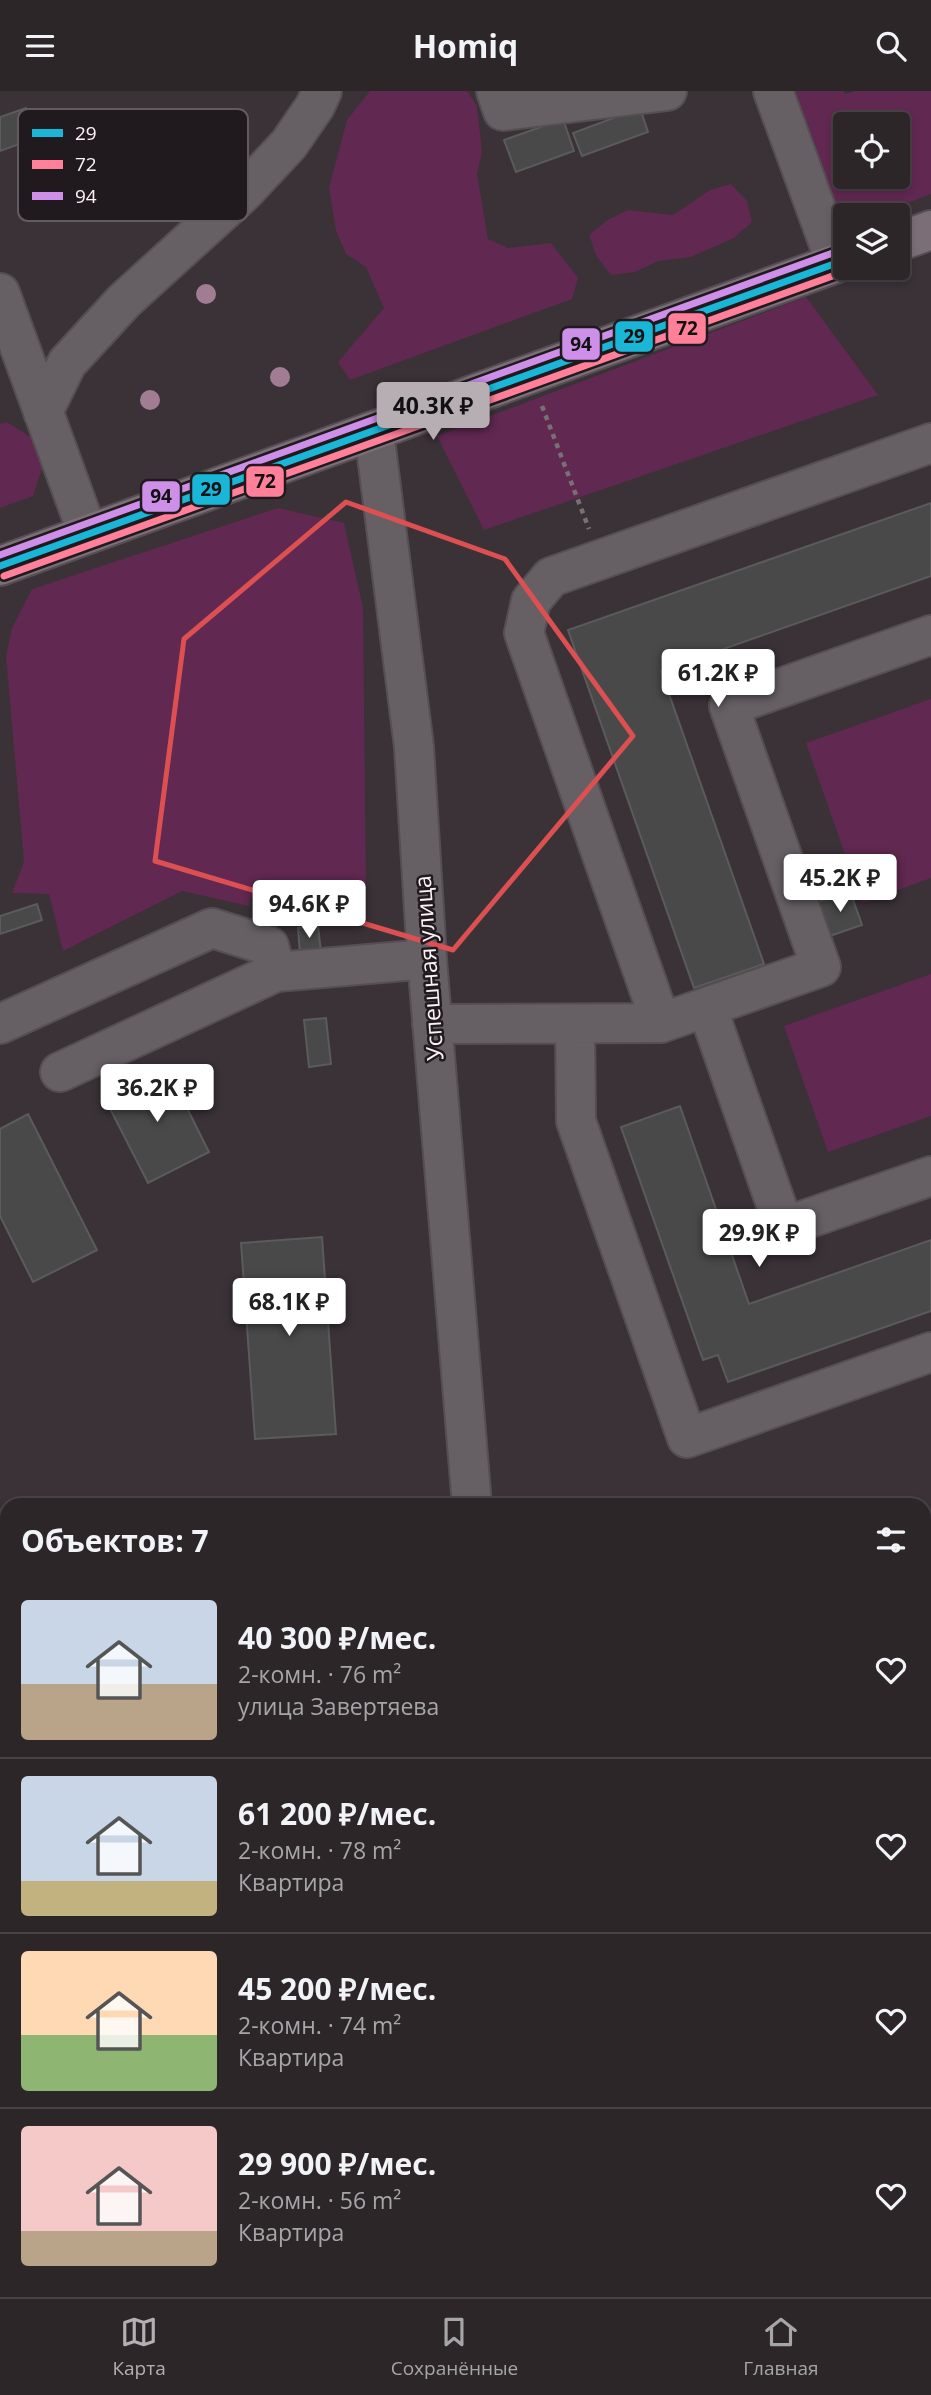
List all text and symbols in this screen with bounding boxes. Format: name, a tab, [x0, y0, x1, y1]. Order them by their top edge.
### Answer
text: Homiq	[413, 24, 518, 67]
icon: menu	[21, 27, 59, 65]
icon: search	[872, 27, 910, 65]
legend	[18, 109, 248, 221]
map controls	[833, 112, 910, 280]
button: locate	[833, 112, 910, 189]
text: 29	[75, 120, 97, 146]
text: 72	[75, 151, 97, 177]
text: 94	[75, 183, 97, 209]
button: layers	[833, 203, 910, 280]
line badge: 72	[667, 312, 707, 345]
text: 72	[676, 315, 698, 341]
line badge: 29	[614, 320, 654, 353]
text: 29	[623, 323, 645, 349]
line badge: 94	[561, 327, 601, 361]
text: 94	[570, 331, 592, 357]
pin: 40.3K ₽	[368, 383, 498, 442]
text: 40.3K ₽	[393, 389, 473, 421]
line badge: 72	[245, 465, 285, 498]
text: 72	[254, 468, 276, 494]
line badge: 29	[191, 473, 231, 506]
text: 29	[200, 476, 222, 502]
line badge: 94	[141, 480, 181, 513]
text: 94	[150, 483, 172, 509]
pin: 61.2K ₽	[653, 649, 783, 709]
text: 61.2K ₽	[678, 656, 758, 688]
pin: 45.2K ₽	[775, 855, 905, 914]
text: 45.2K ₽	[800, 861, 880, 893]
street label: Успешная улица	[406, 874, 450, 1062]
pin: 94.6K ₽	[244, 881, 374, 940]
text: 94.6K ₽	[269, 887, 349, 919]
pin: 36.2K ₽	[92, 1065, 222, 1124]
text: 36.2K ₽	[117, 1071, 197, 1103]
pin: 29.9K ₽	[694, 1209, 824, 1269]
text: 29.9K ₽	[719, 1216, 799, 1248]
pin: 68.1K ₽	[224, 1279, 354, 1338]
text: 68.1K ₽	[249, 1285, 329, 1317]
text: Объектов: 7	[21, 1520, 209, 1561]
icon: filters	[872, 1521, 910, 1559]
text: 40 300 ₽/мес.	[238, 1617, 436, 1658]
icon: home	[77, 1628, 161, 1712]
icon: heart	[872, 1651, 910, 1689]
text: 2-комн. · 76 m²	[238, 1658, 401, 1690]
text: улица Завертяева	[238, 1690, 439, 1722]
text: 61 200 ₽/мес.	[238, 1793, 436, 1834]
icon: home	[77, 1804, 161, 1888]
icon: heart	[872, 1827, 910, 1865]
text: 2-комн. · 78 m²	[238, 1834, 401, 1866]
text: Квартира	[238, 1866, 344, 1898]
text: 45 200 ₽/мес.	[238, 1968, 436, 2009]
icon: home	[77, 1979, 161, 2063]
icon: heart	[872, 2002, 910, 2040]
text: 2-комн. · 74 m²	[238, 2009, 401, 2041]
text: Квартира	[238, 2041, 344, 2073]
text: 29 900 ₽/мес.	[238, 2143, 436, 2184]
icon: home	[77, 2154, 161, 2238]
icon: heart	[872, 2177, 910, 2215]
text: 2-комн. · 56 m²	[238, 2184, 401, 2216]
text: Квартира	[238, 2216, 344, 2248]
tab: Карта	[112, 2313, 166, 2381]
tab: Сохранённые	[391, 2313, 518, 2381]
tab: Главная	[743, 2313, 819, 2381]

